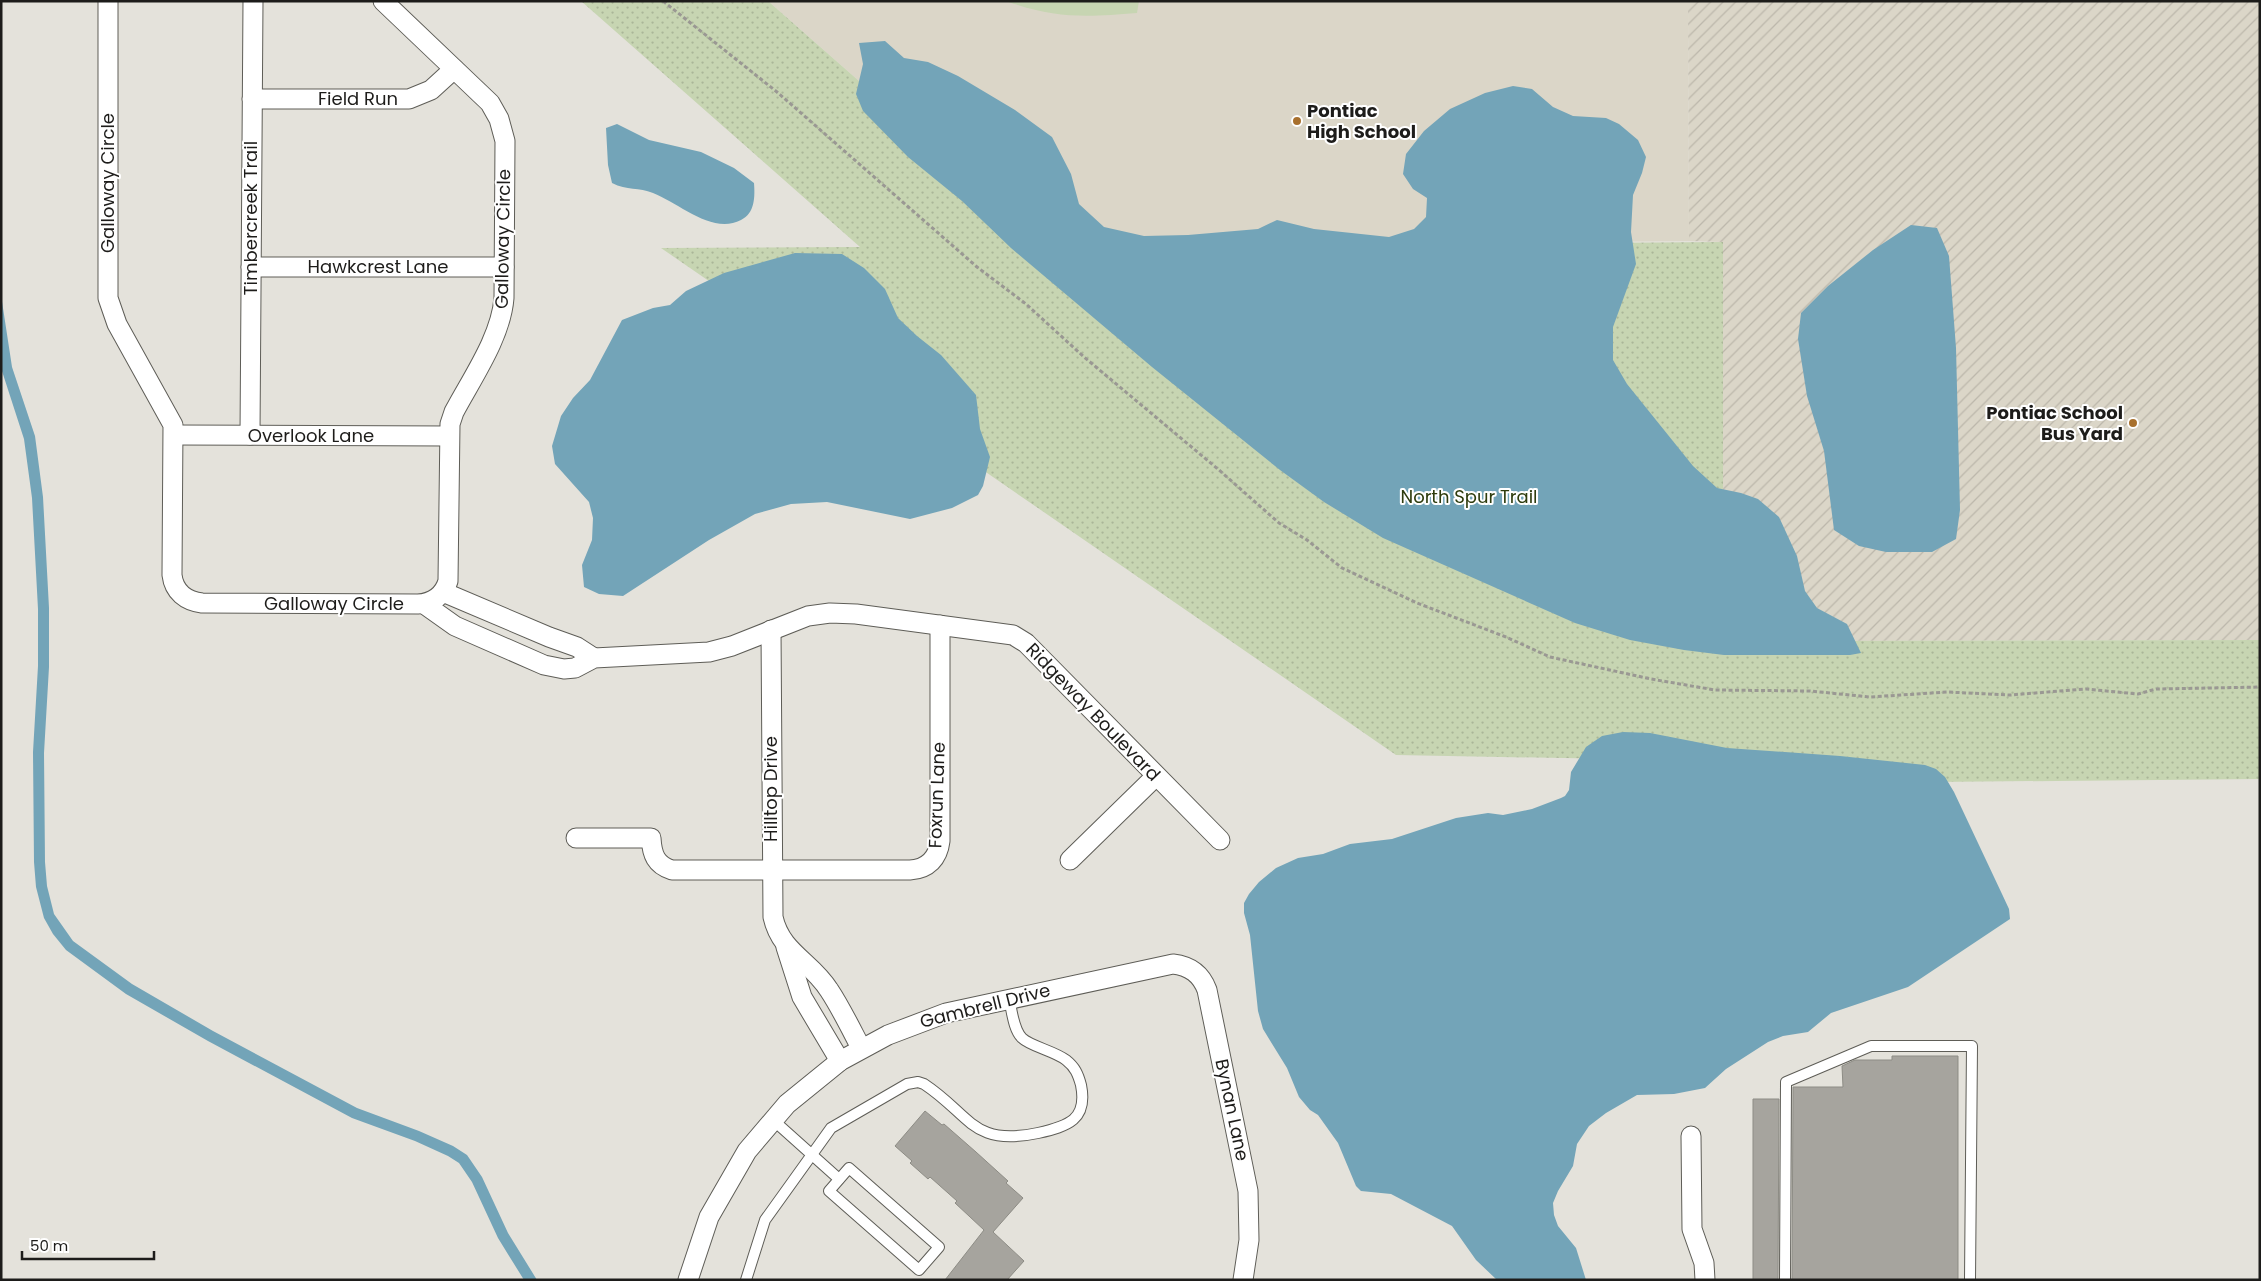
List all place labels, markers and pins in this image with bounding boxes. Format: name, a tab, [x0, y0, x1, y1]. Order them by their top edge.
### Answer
place label: Pontiac High School	[1307, 98, 1416, 144]
marker: Pontiac High School	[1291, 115, 1303, 127]
place label: Pontiac School Bus Yard	[1986, 400, 2123, 446]
marker: Pontiac School Bus Yard	[2127, 417, 2139, 429]

